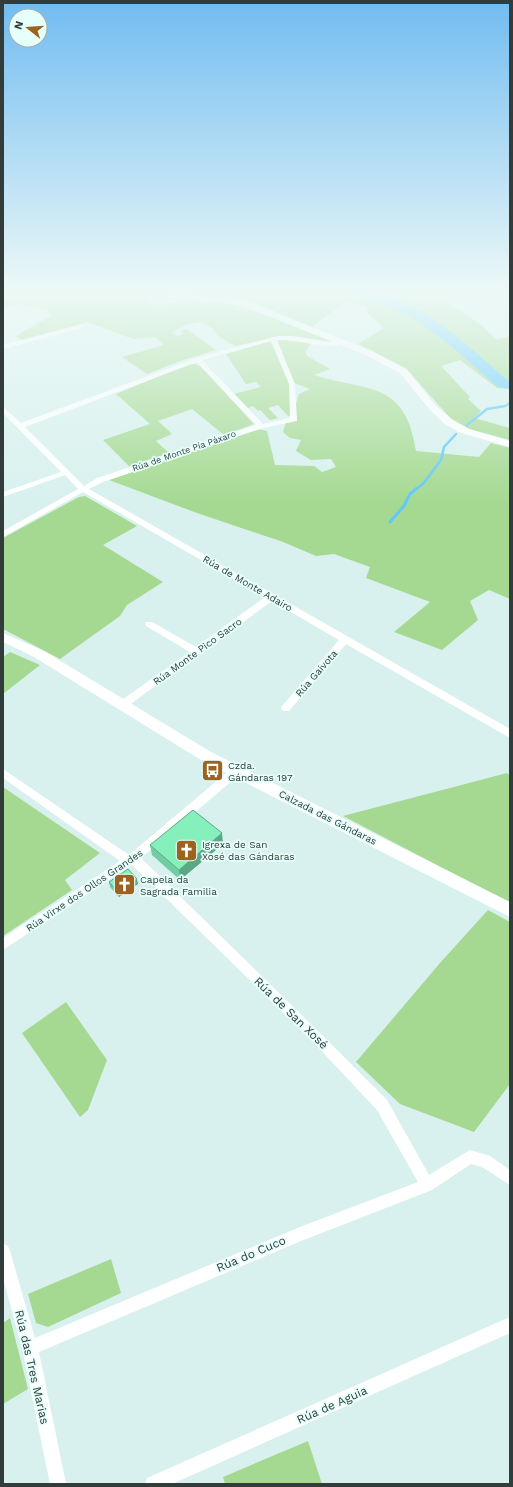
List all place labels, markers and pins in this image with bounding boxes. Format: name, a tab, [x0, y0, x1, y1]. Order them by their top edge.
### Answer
bus stop icon: Czda. Gándaras 197	[199, 758, 225, 784]
place label: Czda. Gándaras 197	[228, 760, 293, 783]
church icon: Igrexa de San Xosé das Gándaras	[174, 837, 200, 863]
place label: Igrexa de San Xosé das Gándaras	[202, 839, 295, 862]
church icon: Capela da Sagrada Familia	[111, 872, 137, 898]
place label: Capela da Sagrada Familia	[140, 874, 217, 897]

